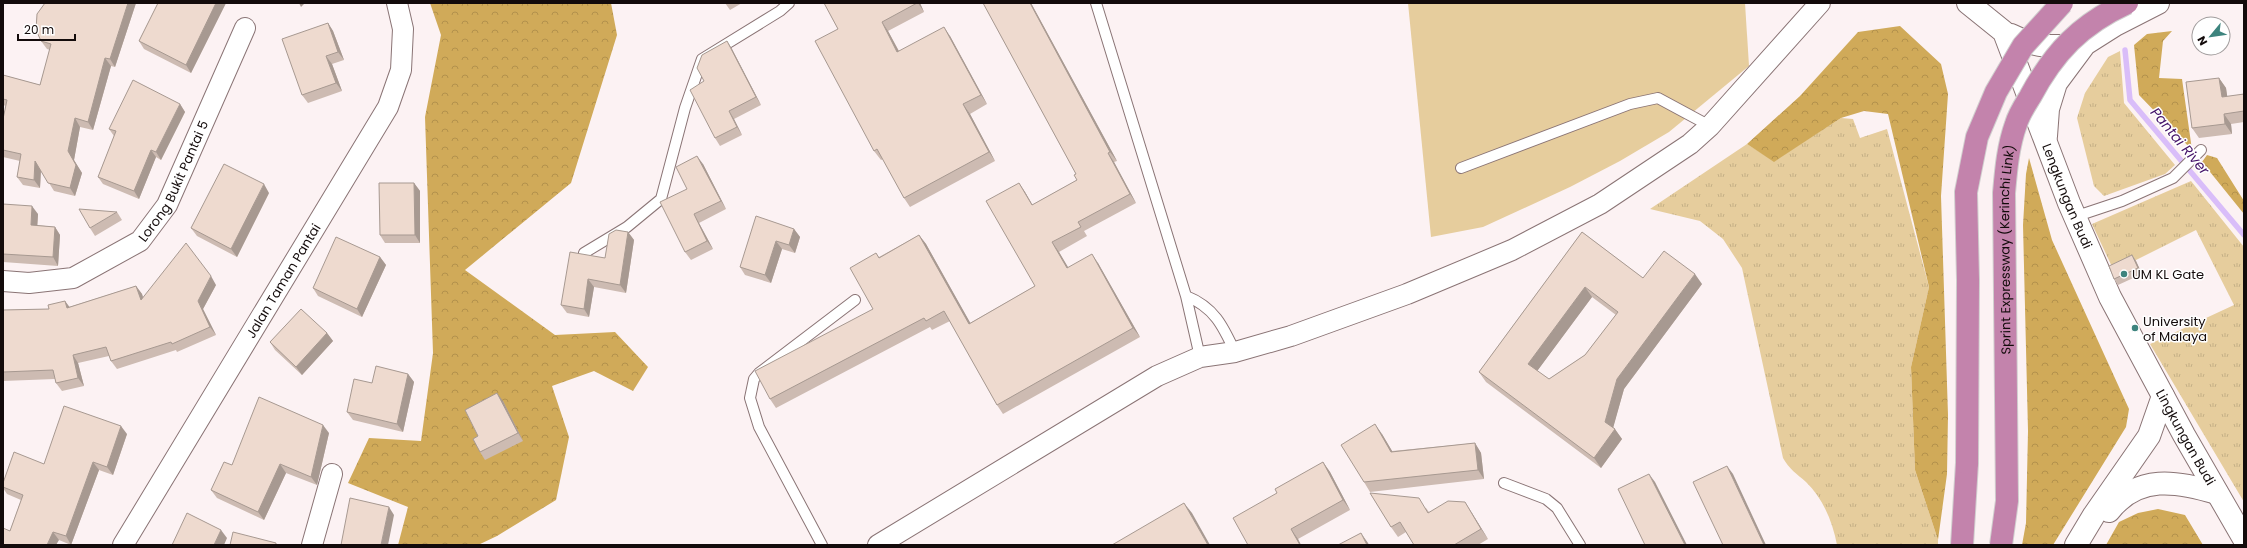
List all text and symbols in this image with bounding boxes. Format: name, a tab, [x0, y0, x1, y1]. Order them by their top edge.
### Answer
scale bar	[18, 16, 75, 42]
north arrow	[2191, 16, 2231, 56]
text: 20 m	[24, 21, 54, 38]
text: N	[2193, 33, 2211, 48]
water label: Pantai River	[2146, 103, 2215, 180]
street label: Lorong Bukit Pantai 5	[133, 117, 213, 246]
street label: Lengkungan Budi	[2038, 141, 2097, 252]
street label: Sprint Expressway (Kerinchi Link)	[1994, 143, 2019, 355]
street label: Jalan Taman Pantai	[241, 220, 325, 341]
place label: UM KL Gate	[2132, 265, 2204, 284]
marker: UM KL Gate	[2119, 269, 2129, 279]
place label: University of Malaya	[2143, 312, 2207, 346]
marker: University of Malaya	[2130, 323, 2140, 333]
street label: Lingkungan Budi	[2152, 386, 2220, 488]

